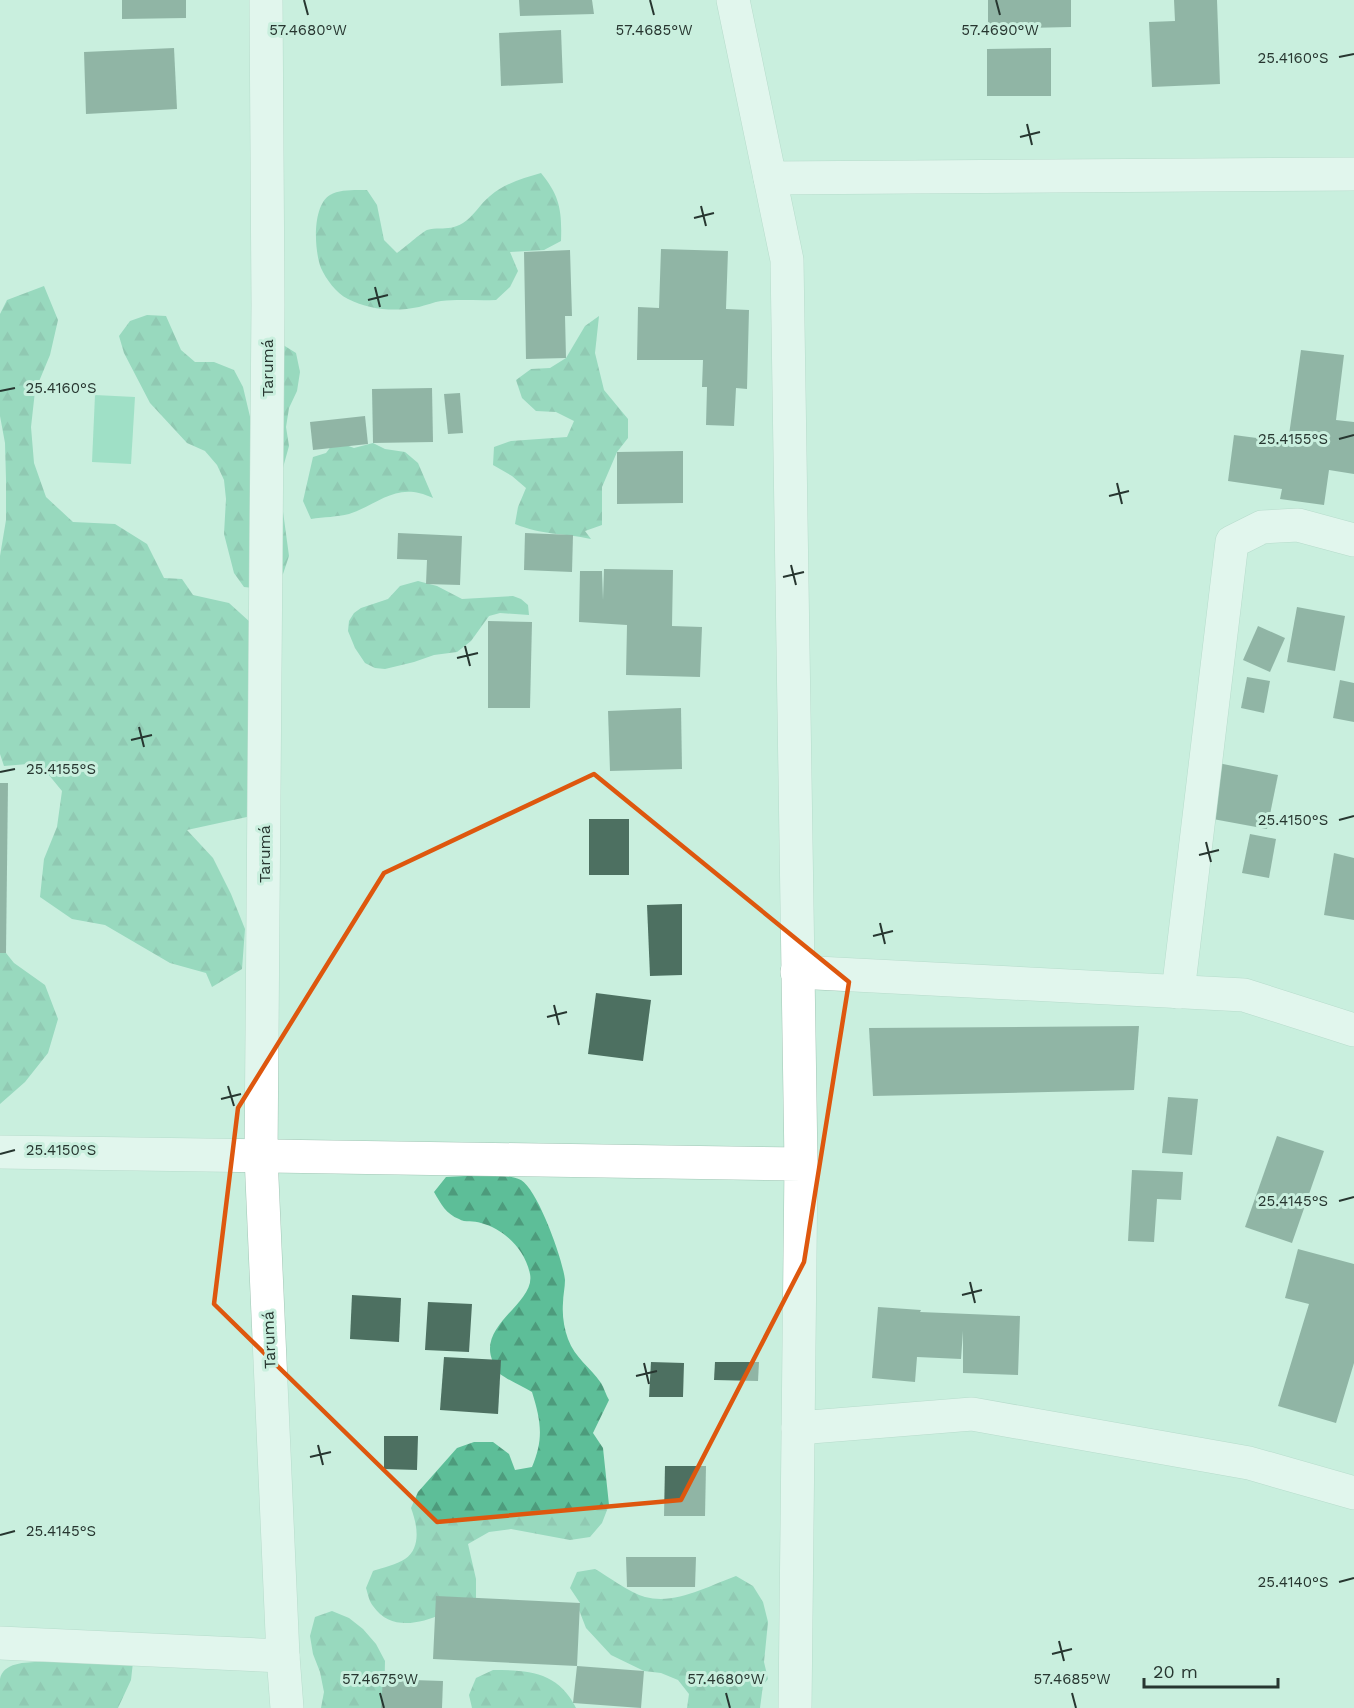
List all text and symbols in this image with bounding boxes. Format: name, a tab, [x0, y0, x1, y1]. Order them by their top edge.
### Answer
text: 57.4680°W	[269, 21, 347, 39]
text: 57.4685°W	[615, 21, 693, 39]
text: 57.4690°W	[961, 21, 1039, 39]
text: 25.4160°S	[1257, 49, 1329, 67]
street label: Tarumá	[258, 339, 277, 397]
text: 25.4160°S	[25, 379, 97, 397]
text: 25.4155°S	[1258, 430, 1328, 448]
text: 25.4155°S	[26, 760, 96, 778]
text: 25.4150°S	[1258, 811, 1328, 829]
street label: Tarumá	[255, 825, 274, 883]
text: 25.4150°S	[26, 1141, 96, 1159]
text: 25.4145°S	[1258, 1192, 1328, 1210]
street label: Tarumá	[258, 1311, 280, 1369]
text: 25.4145°S	[26, 1522, 96, 1540]
text: 25.4140°S	[1257, 1573, 1329, 1591]
scale bar	[1144, 1651, 1278, 1689]
text: 20 m	[1153, 1661, 1198, 1682]
text: 57.4675°W	[342, 1670, 418, 1688]
text: 57.4680°W	[687, 1670, 765, 1688]
text: 57.4685°W	[1033, 1670, 1111, 1688]

